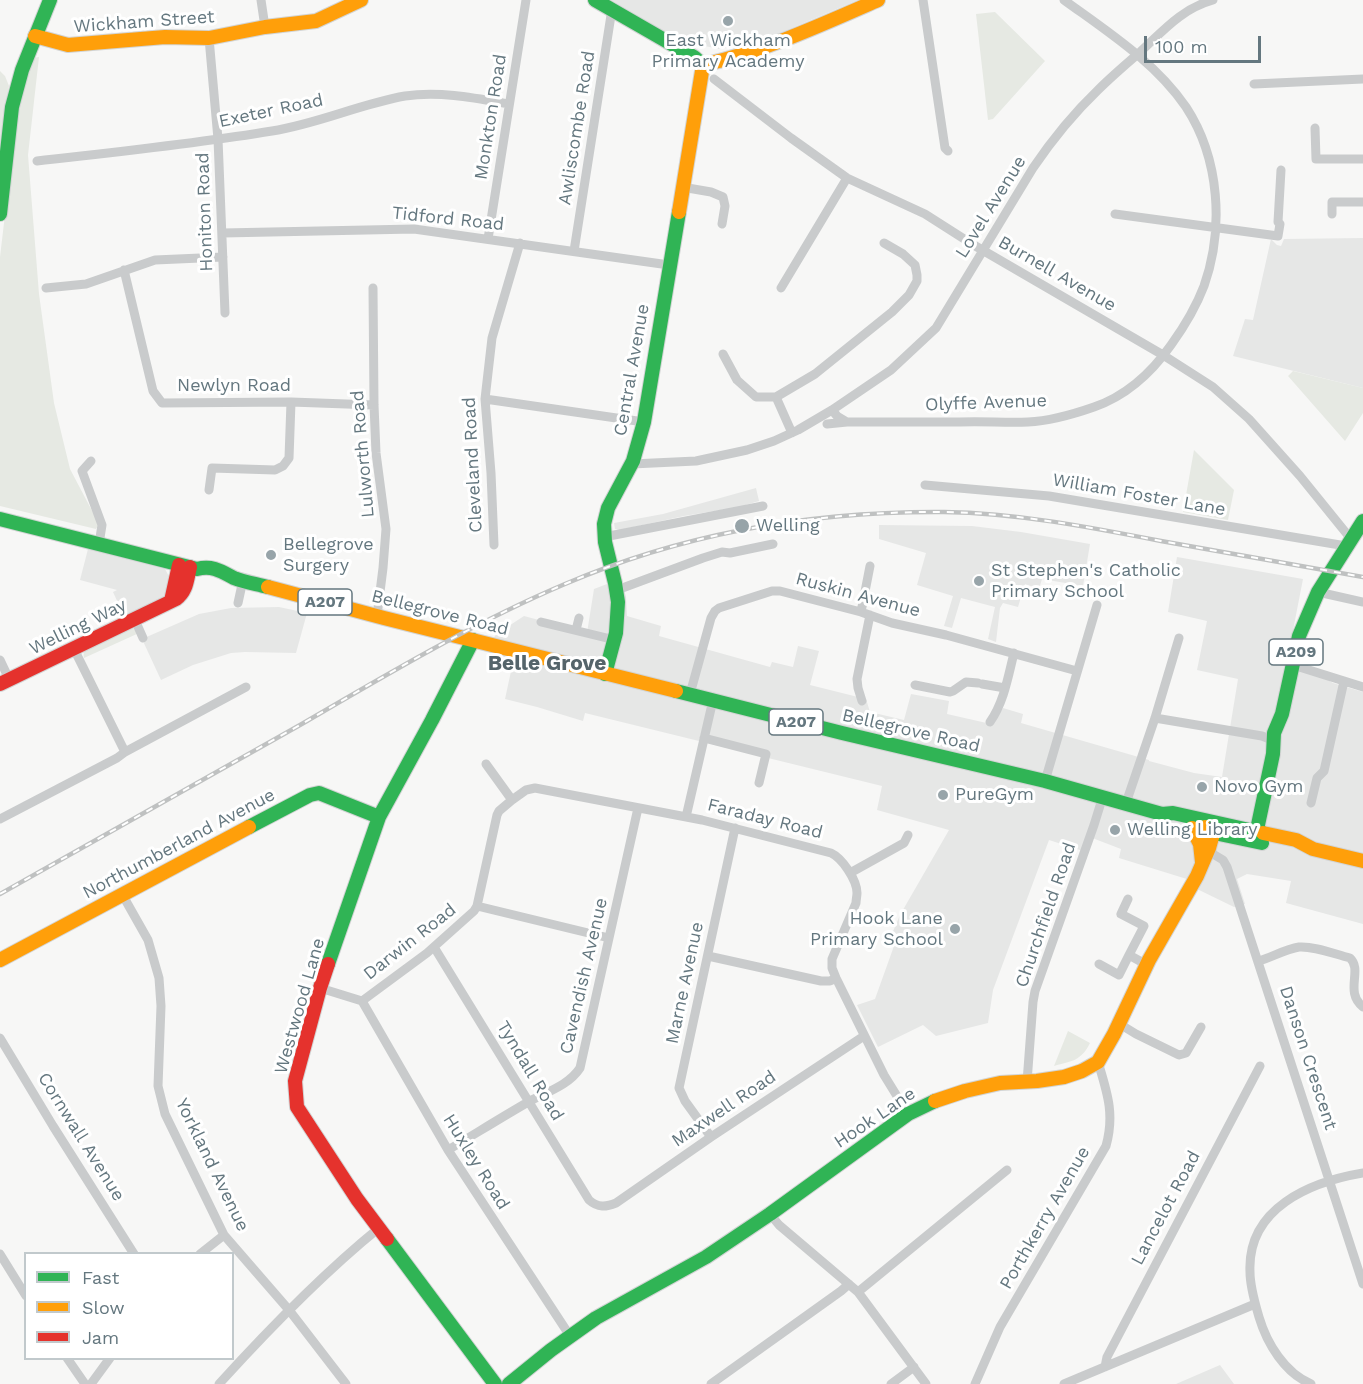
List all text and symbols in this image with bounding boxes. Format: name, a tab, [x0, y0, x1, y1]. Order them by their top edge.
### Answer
street label: Wickham Street	[73, 6, 215, 38]
marker: East Wickham Primary Academy	[721, 14, 735, 28]
scale bar	[1147, 24, 1264, 62]
place label: East Wickham Primary Academy	[651, 30, 805, 72]
text: 100 m	[1155, 36, 1208, 57]
street label: Awliscombe Road	[554, 49, 600, 207]
street label: Monkton Road	[470, 53, 512, 181]
street label: Exeter Road	[217, 89, 325, 133]
street label: Honiton Road	[192, 152, 218, 272]
street label: Lovel Avenue	[951, 152, 1031, 262]
street label: Tidford Road	[391, 202, 505, 236]
street label: Burnell Avenue	[994, 232, 1120, 316]
street label: Central Avenue	[610, 302, 654, 438]
street label: Newlyn Road	[177, 375, 291, 397]
street label: Lulworth Road	[347, 389, 379, 519]
street label: Olyffe Avenue	[925, 390, 1047, 416]
street label: Cleveland Road	[459, 397, 487, 533]
street label: William Foster Lane	[1051, 469, 1227, 521]
place label: Welling	[756, 515, 820, 537]
marker: Welling	[733, 517, 751, 535]
place label: Bellegrove Surgery	[283, 534, 374, 576]
marker: Bellegrove Surgery	[264, 548, 278, 562]
place label: St Stephen's Catholic Primary School	[991, 560, 1181, 602]
street label: Ruskin Avenue	[793, 568, 923, 622]
marker: St Stephen's Catholic Primary School	[972, 574, 986, 588]
street label: Bellegrove Road	[369, 585, 511, 641]
road number: A207	[298, 589, 352, 615]
street label: Welling Way	[26, 594, 130, 660]
road number: A209	[1269, 639, 1323, 665]
district label: Belle Grove	[488, 651, 606, 677]
street label: Bellegrove Road	[840, 705, 982, 757]
road number: A207	[769, 709, 823, 735]
place label: Novo Gym	[1214, 776, 1304, 798]
marker: Novo Gym	[1195, 780, 1209, 794]
street label: Northumberland Avenue	[79, 784, 279, 904]
place label: PureGym	[955, 784, 1034, 806]
marker: PureGym	[936, 788, 950, 802]
street label: Faraday Road	[705, 794, 825, 844]
place label: Welling Library	[1127, 819, 1257, 841]
marker: Welling Library	[1108, 823, 1122, 837]
street label: Churchfield Road	[1011, 840, 1081, 990]
street label: Cavendish Avenue	[556, 896, 612, 1056]
street label: Darwin Road	[359, 899, 461, 985]
place label: Hook Lane Primary School	[810, 908, 943, 950]
street label: Marne Avenue	[662, 920, 708, 1046]
marker: Hook Lane Primary School	[948, 922, 962, 936]
street label: Westwood Lane	[270, 936, 330, 1076]
street label: Danson Crescent	[1275, 983, 1341, 1133]
street label: Tyndall Road	[492, 1017, 568, 1125]
street label: Maxwell Road	[668, 1066, 780, 1152]
street label: Cornwall Avenue	[33, 1069, 129, 1205]
street label: Hook Lane	[830, 1083, 920, 1153]
street label: Yorkland Avenue	[170, 1095, 254, 1235]
street label: Huxley Road	[438, 1110, 514, 1214]
street label: Porthkerry Avenue	[995, 1143, 1095, 1293]
street label: Lancelot Road	[1127, 1147, 1205, 1269]
legend	[24, 1252, 234, 1360]
text: Fast	[82, 1267, 119, 1288]
text: Slow	[82, 1297, 125, 1318]
text: Jam	[82, 1327, 119, 1348]

